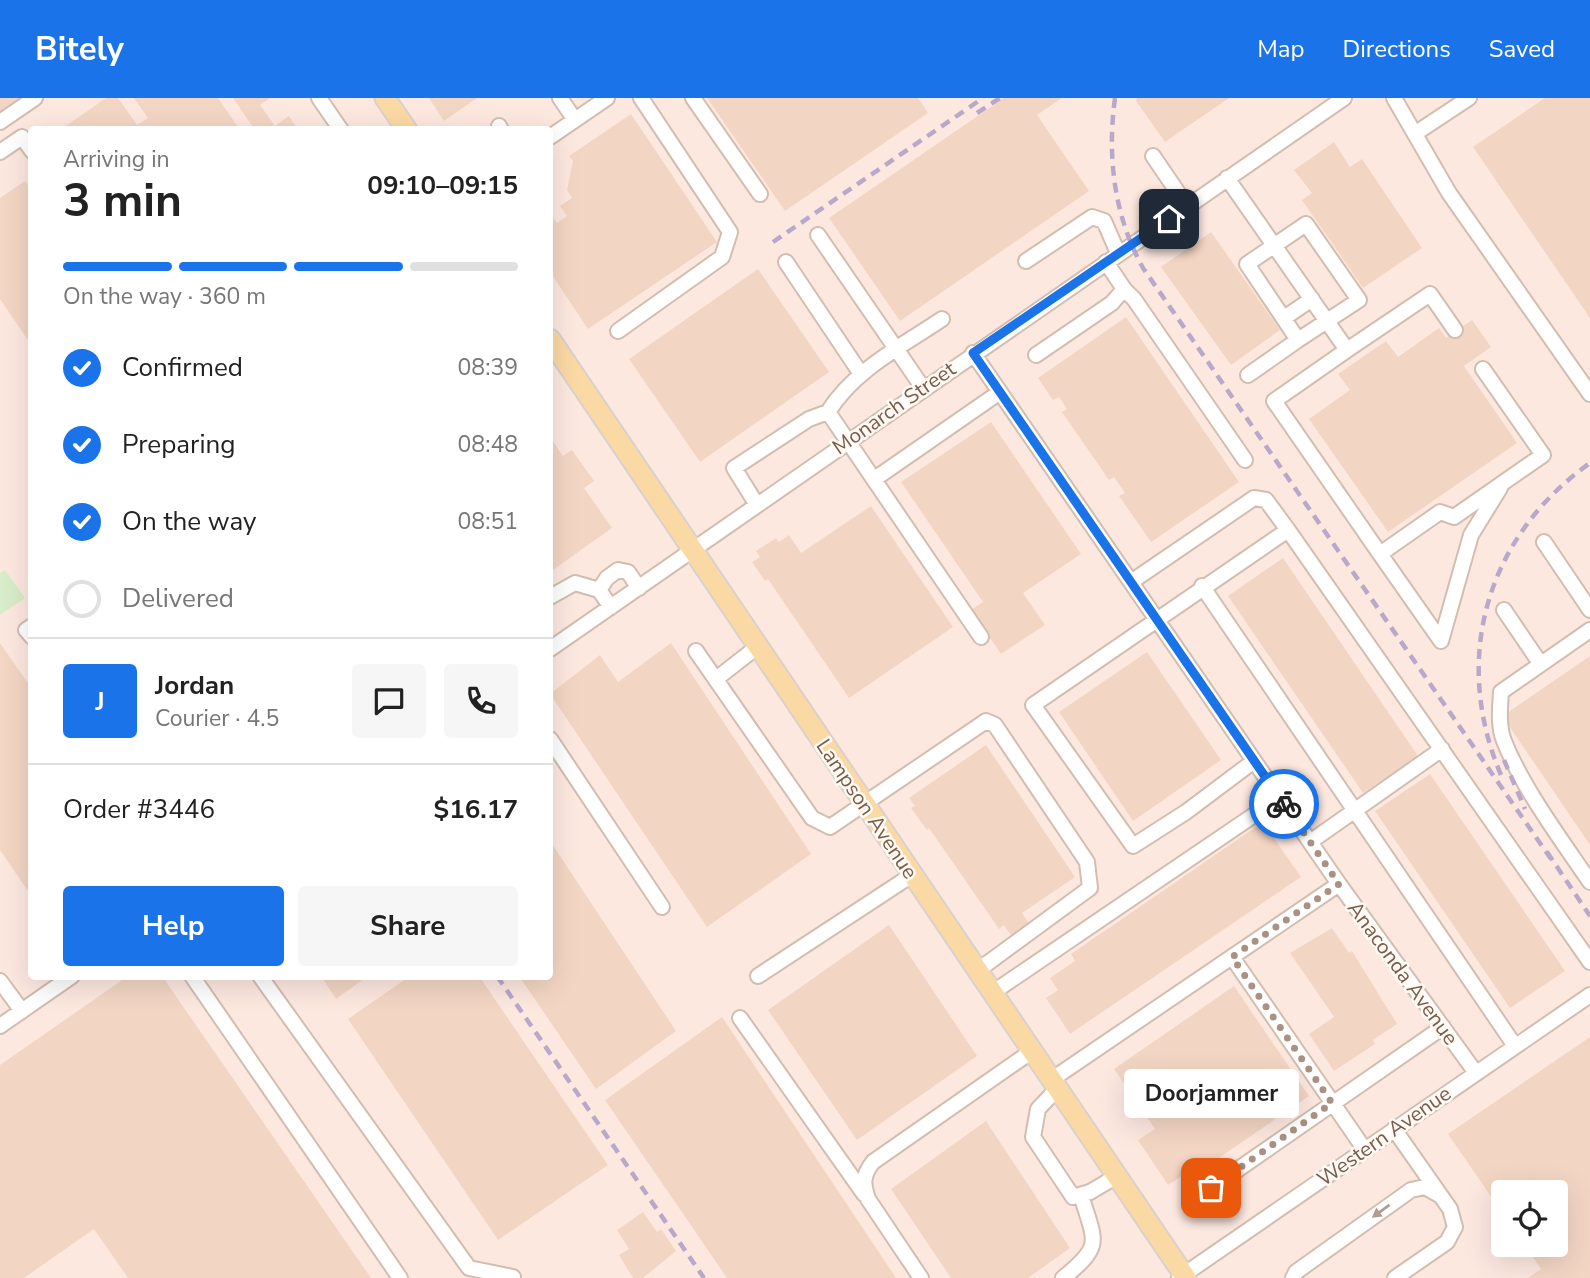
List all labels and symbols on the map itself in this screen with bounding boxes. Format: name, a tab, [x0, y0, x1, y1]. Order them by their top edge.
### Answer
pin	[1139, 189, 1199, 249]
street label: Monarch Street	[827, 355, 962, 461]
street label: Lampson Avenue	[810, 733, 924, 885]
courier	[1249, 769, 1319, 839]
street label: Anaconda Avenue	[1341, 895, 1465, 1051]
callout: Doorjammer	[1124, 1069, 1298, 1118]
street label: Western Avenue	[1311, 1079, 1457, 1193]
pin	[1181, 1158, 1241, 1218]
one-way arrow	[1372, 1204, 1390, 1218]

